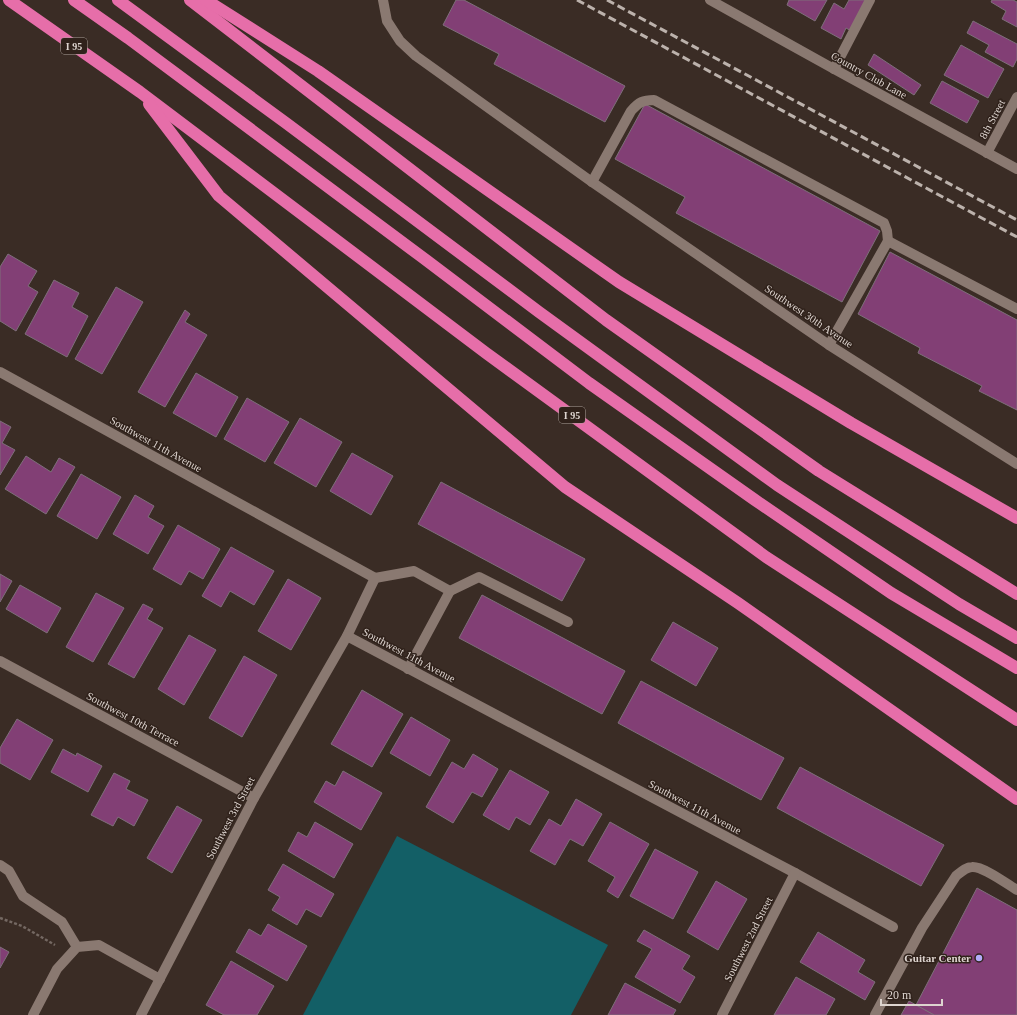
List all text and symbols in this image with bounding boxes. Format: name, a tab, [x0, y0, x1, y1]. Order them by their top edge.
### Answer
road number: I 95	[61, 38, 87, 54]
street label: Country Club Lane	[829, 49, 909, 101]
street label: 8th Street	[977, 97, 1007, 141]
street label: Southwest 30th Avenue	[763, 282, 855, 350]
road number: I 95	[559, 407, 585, 423]
street label: Southwest 11th Avenue	[108, 414, 204, 474]
street label: Southwest 11th Avenue	[361, 625, 458, 685]
street label: Southwest 10th Terrace	[84, 689, 182, 749]
street label: Southwest 3rd Street	[203, 775, 257, 861]
street label: Southwest 11th Avenue	[647, 777, 744, 837]
street label: Southwest 2nd Street	[721, 895, 775, 983]
place label: Guitar Center	[904, 952, 971, 964]
marker: Guitar Center	[974, 953, 984, 963]
scale bar	[881, 981, 942, 1007]
text: 20 m	[887, 988, 912, 1002]

